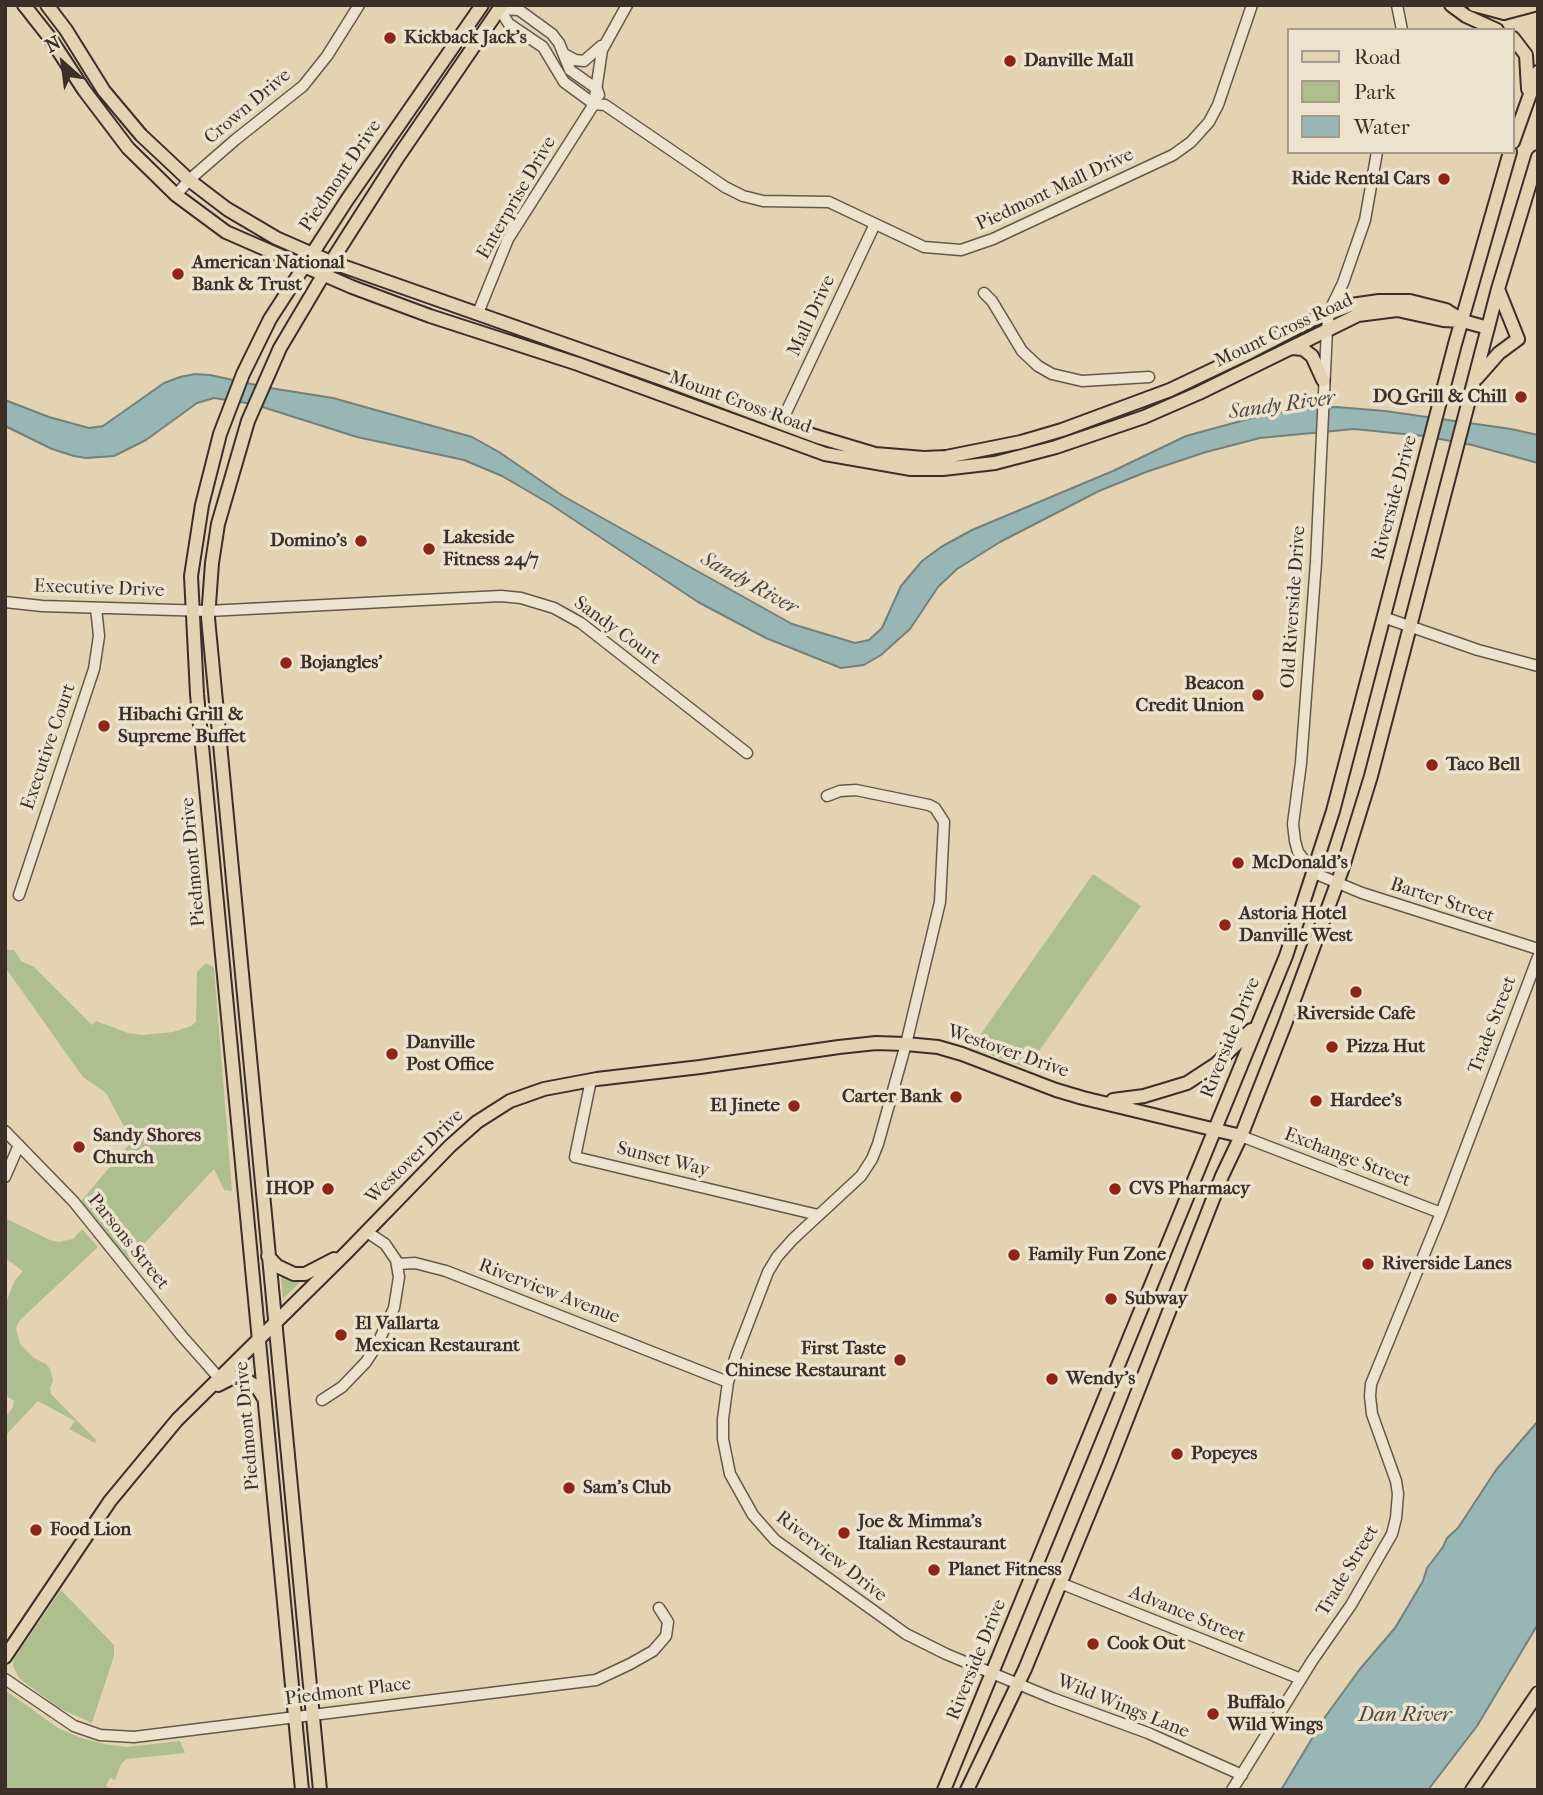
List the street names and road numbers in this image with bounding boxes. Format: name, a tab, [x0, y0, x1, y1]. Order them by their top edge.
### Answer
street label: Crown Drive	[200, 64, 296, 150]
street label: Piedmont Drive	[295, 116, 387, 236]
street label: Enterprise Drive	[473, 133, 561, 263]
street label: Piedmont Mall Drive	[973, 144, 1137, 236]
street label: Mall Drive	[783, 272, 841, 360]
street label: Mount Cross Road	[1211, 289, 1357, 373]
street label: Mount Cross Road	[666, 367, 814, 439]
street label: Riverside Drive	[1367, 433, 1423, 563]
street label: Old Riverside Drive	[1277, 525, 1311, 689]
street label: Executive Drive	[33, 575, 165, 603]
street label: Sandy Court	[569, 592, 665, 670]
street label: Executive Court	[17, 681, 81, 813]
street label: Piedmont Drive	[177, 796, 211, 928]
street label: Barter Street	[1387, 874, 1497, 928]
street label: Trade Street	[1464, 973, 1522, 1077]
street label: Riverside Drive	[1196, 974, 1266, 1102]
street label: Westover Drive	[944, 1021, 1072, 1083]
street label: Westover Drive	[361, 1105, 469, 1209]
street label: Exchange Street	[1280, 1123, 1414, 1193]
street label: Sunset Way	[614, 1137, 712, 1183]
street label: Parsons Street	[82, 1189, 174, 1295]
street label: Riverview Avenue	[475, 1255, 623, 1329]
street label: Piedmont Drive	[231, 1360, 265, 1492]
street label: Riverview Drive	[771, 1507, 891, 1607]
street label: Trade Street	[1312, 1521, 1384, 1621]
street label: Advance Street	[1125, 1581, 1249, 1649]
street label: Riverside Drive	[942, 1596, 1012, 1724]
street label: Wild Wings Lane	[1053, 1670, 1193, 1744]
street label: Piedmont Place	[284, 1673, 412, 1711]

